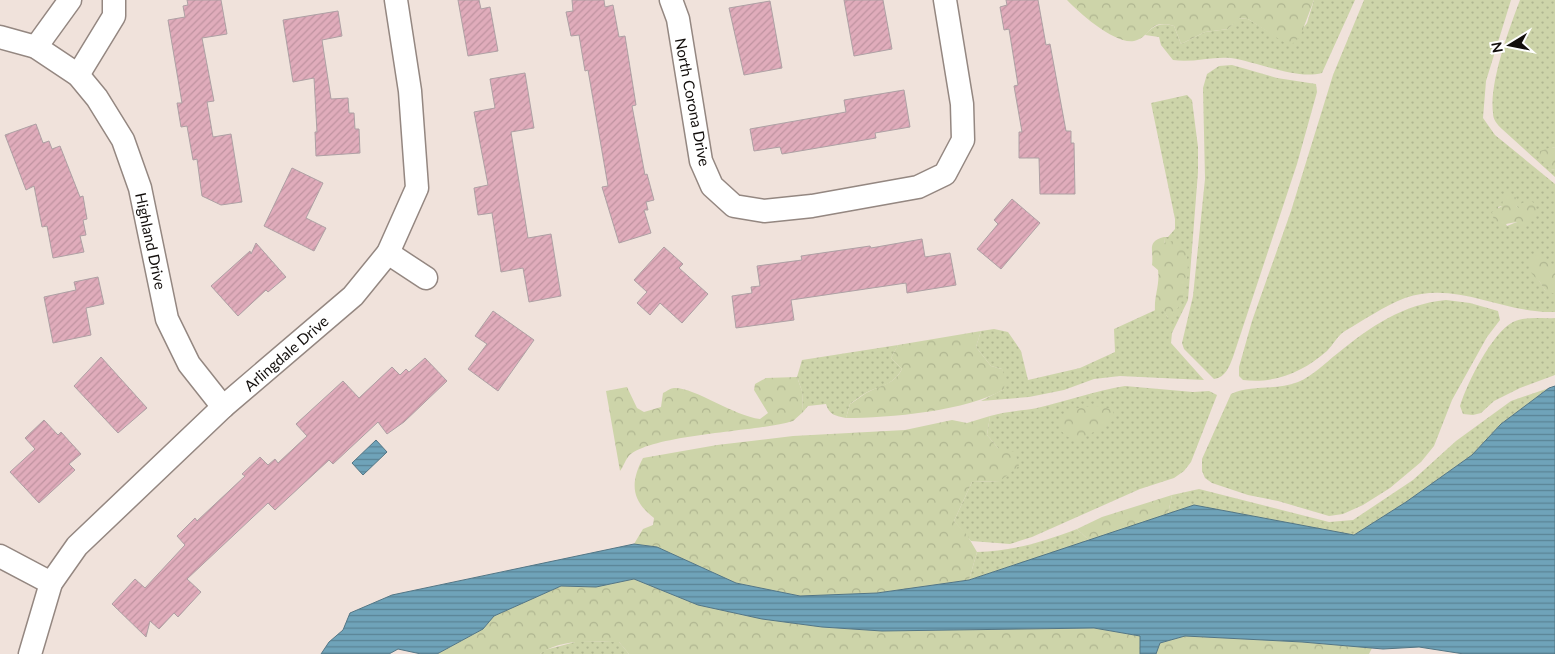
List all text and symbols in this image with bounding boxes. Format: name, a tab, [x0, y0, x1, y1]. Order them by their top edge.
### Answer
north arrow	[1485, 20, 1535, 70]
street label: North Corona Drive	[672, 36, 714, 168]
text: N	[1487, 41, 1506, 54]
street label: Highland Drive	[132, 191, 170, 291]
street label: Arlingdale Drive	[240, 311, 332, 394]

